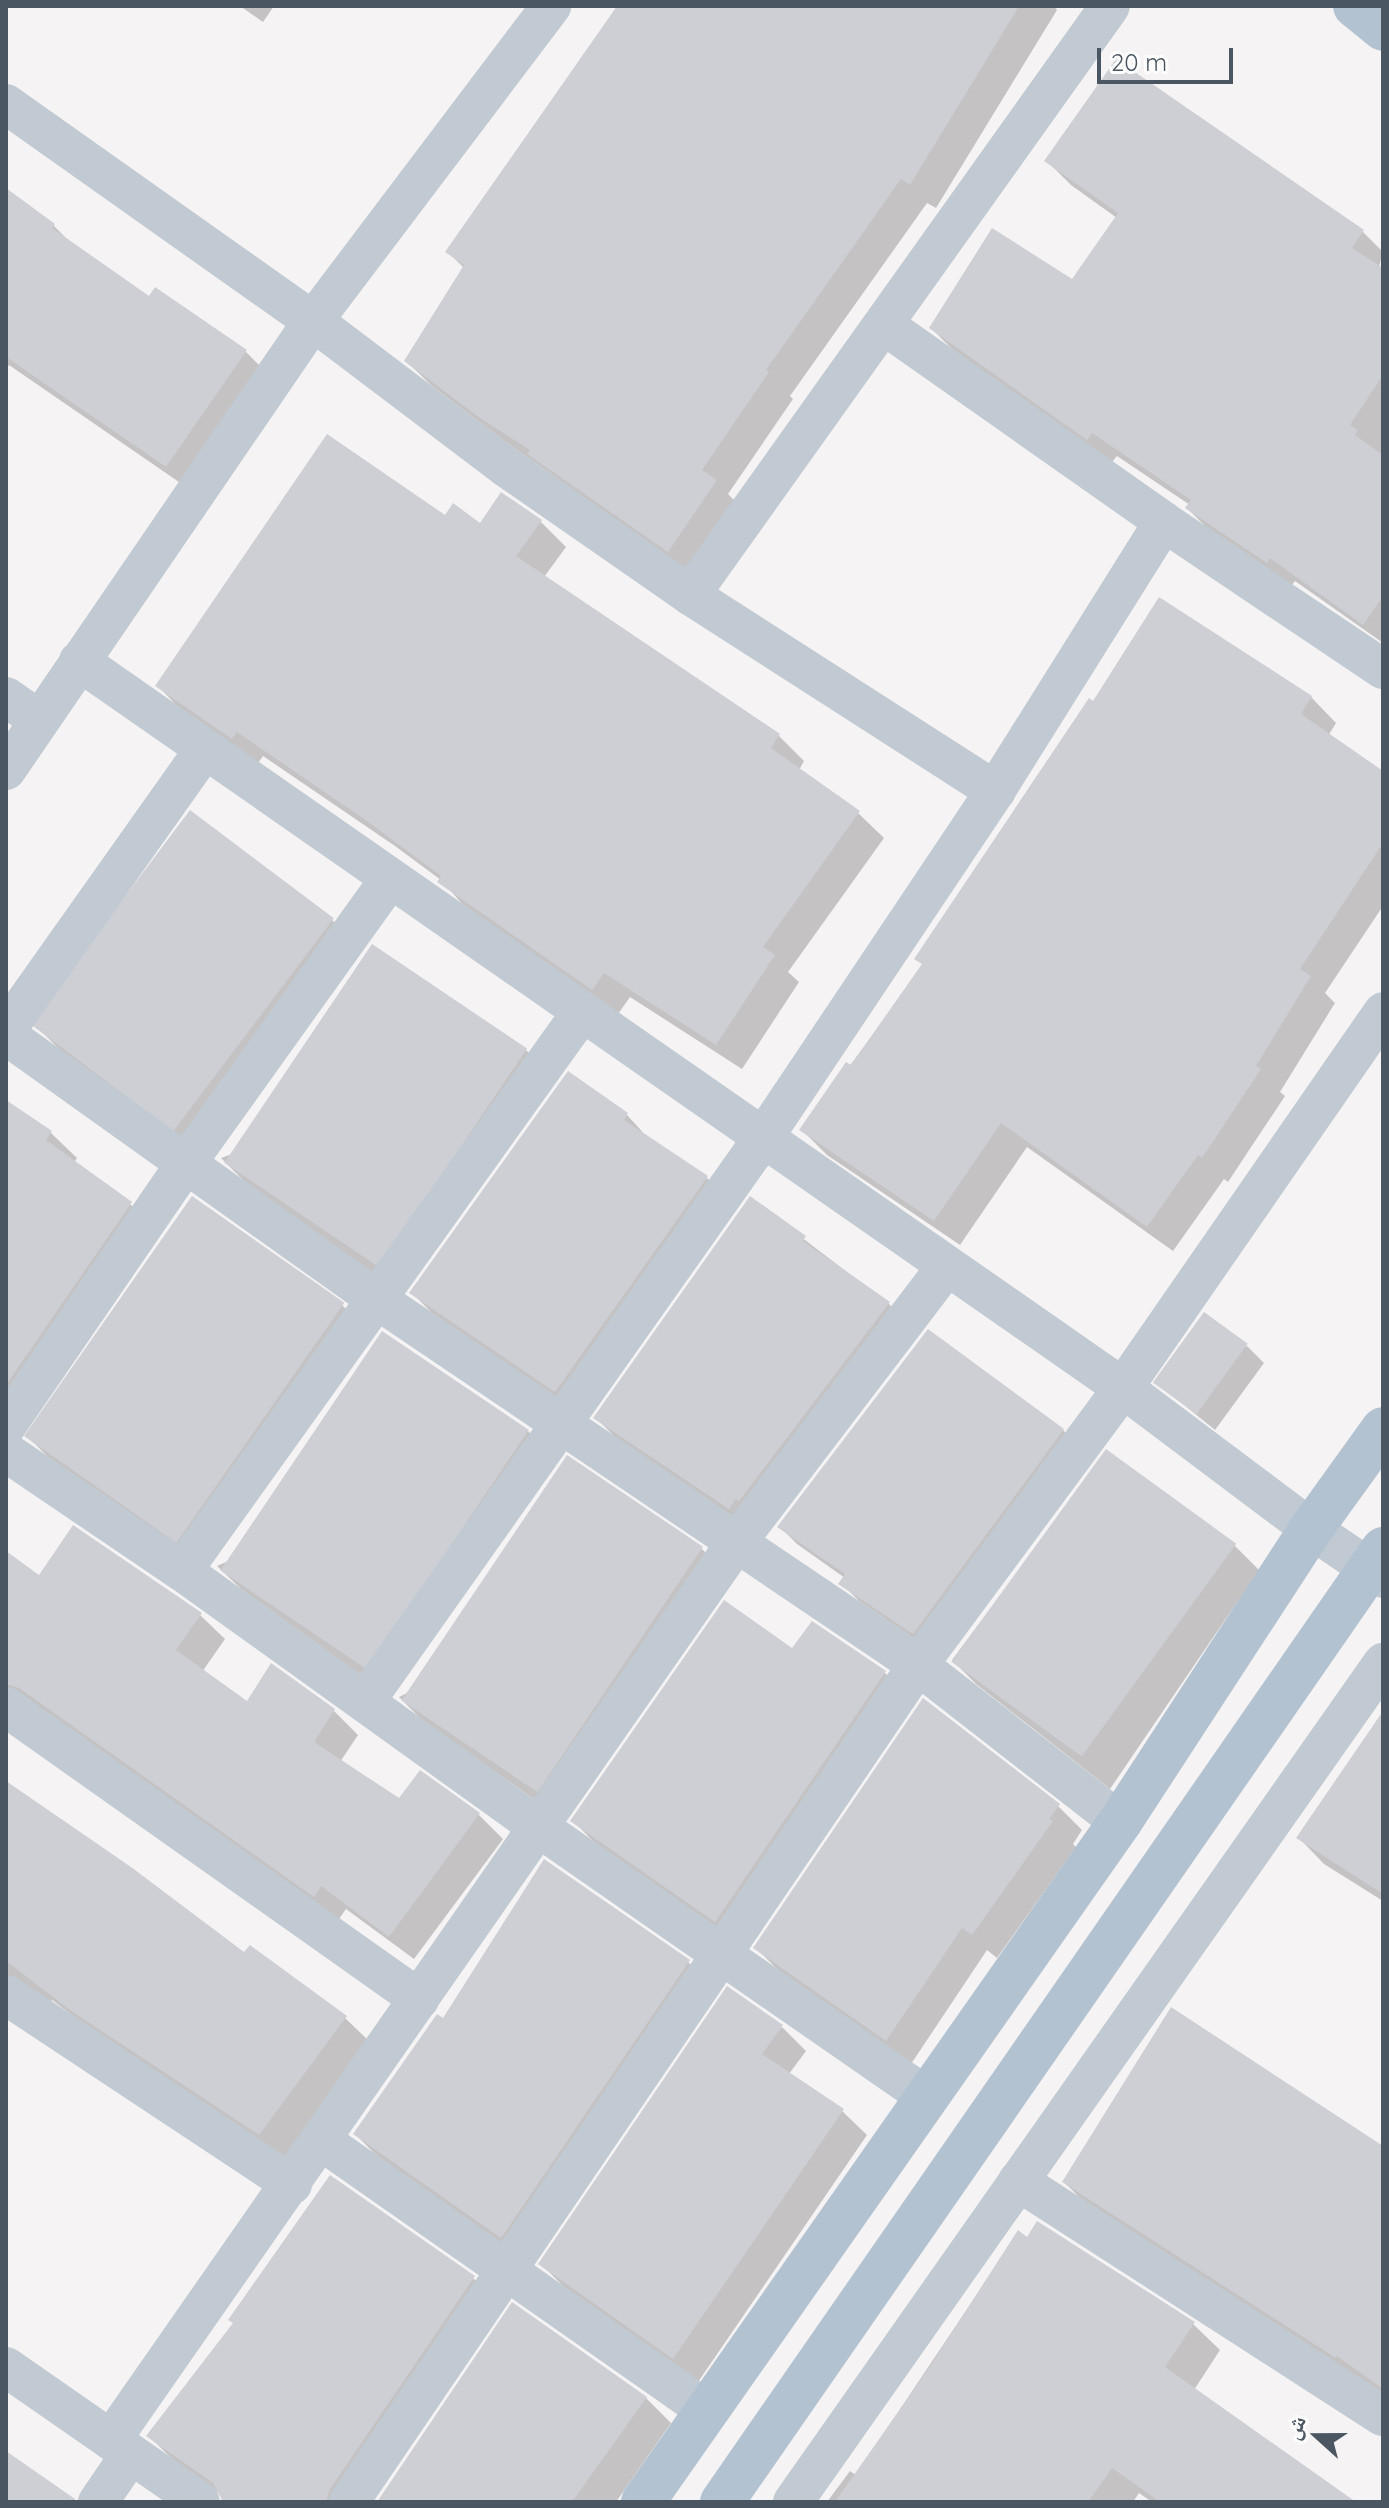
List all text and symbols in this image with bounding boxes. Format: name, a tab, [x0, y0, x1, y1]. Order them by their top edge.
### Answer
scale bar	[1101, 32, 1237, 82]
text: 20 m	[1111, 47, 1167, 77]
north arrow	[1277, 2396, 1357, 2476]
text: ش	[1277, 2411, 1312, 2443]

